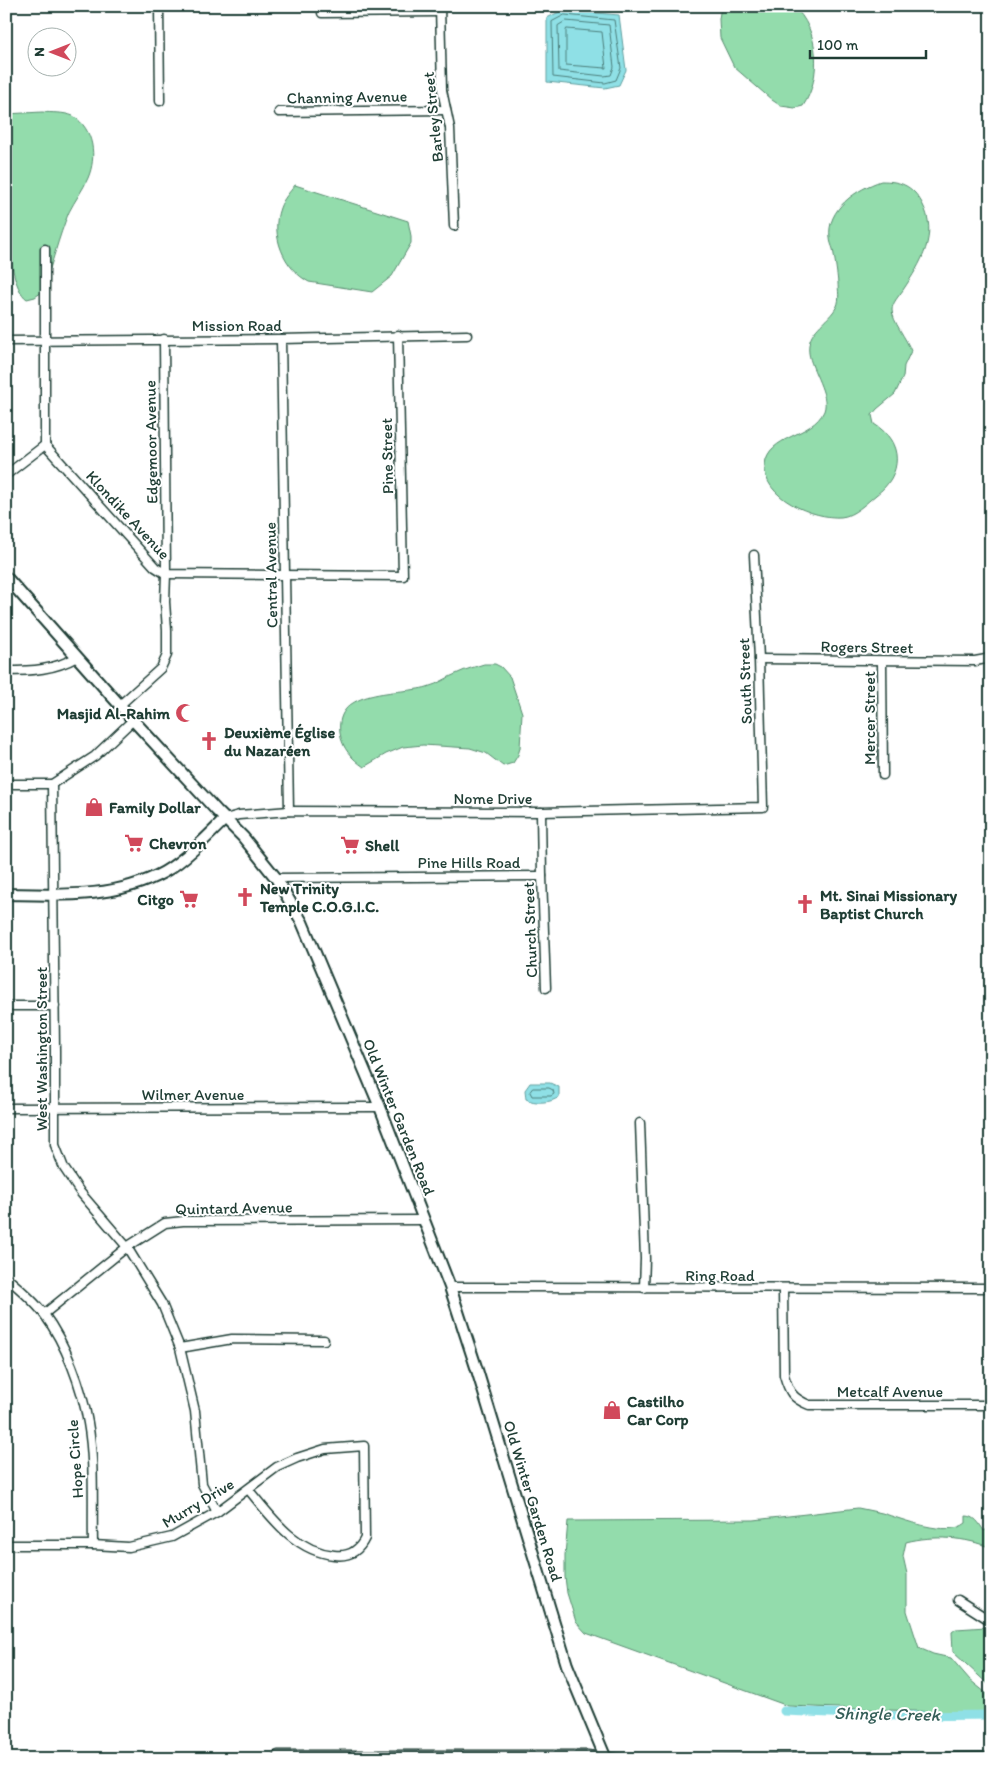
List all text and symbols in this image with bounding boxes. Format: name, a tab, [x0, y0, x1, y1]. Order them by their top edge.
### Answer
north arrow	[28, 28, 78, 78]
scale bar	[810, 28, 926, 60]
text: 100 m	[817, 36, 859, 54]
text: N	[31, 47, 48, 57]
street label: Barley Street	[419, 71, 447, 163]
street label: Channing Avenue	[287, 86, 407, 108]
street label: Mission Road	[192, 316, 282, 335]
street label: Edgemoor Avenue	[140, 380, 162, 504]
street label: Pine Street	[377, 418, 397, 494]
street label: Klondike Avenue	[82, 467, 174, 564]
street label: Central Avenue	[261, 522, 281, 628]
street label: Rogers Street	[820, 637, 914, 657]
street label: South Street	[734, 638, 756, 724]
street label: Mercer Street	[860, 671, 879, 765]
mosque icon: Masjid Al-Rahim	[174, 702, 196, 724]
place label: Masjid Al-Rahim	[57, 704, 171, 724]
place label: Deuxième Église du Nazaréen	[224, 723, 335, 760]
church icon: Deuxième Église du Nazaréen	[198, 730, 220, 752]
street label: Nome Drive	[454, 789, 532, 808]
shop icon: Family Dollar	[83, 796, 105, 818]
place label: Family Dollar	[109, 798, 201, 818]
supermarket icon: Chevron	[123, 832, 145, 854]
place label: Chevron	[149, 834, 207, 853]
supermarket icon: Shell	[339, 834, 361, 856]
place label: Shell	[365, 836, 400, 855]
street label: Pine Hills Road	[418, 853, 521, 872]
place label: New Trinity Temple C.O.G.I.C.	[259, 879, 379, 917]
street label: Church Street	[519, 882, 541, 978]
church icon: New Trinity Temple C.O.G.I.C.	[234, 886, 256, 908]
place label: Mt. Sinai Missionary Baptist Church	[820, 886, 958, 924]
supermarket icon: Citgo	[178, 888, 200, 910]
place label: Citgo	[137, 890, 174, 910]
church icon: Mt. Sinai Missionary Baptist Church	[794, 893, 816, 915]
street label: West Washington Street	[32, 967, 51, 1131]
street label: Old Winter Garden Road	[359, 1036, 439, 1198]
street label: Wilmer Avenue	[142, 1085, 244, 1104]
street label: Quintard Avenue	[175, 1197, 293, 1219]
street label: Ring Road	[685, 1266, 755, 1285]
street label: Metcalf Avenue	[837, 1382, 943, 1401]
place label: Castilho Car Corp	[627, 1392, 689, 1430]
shop icon: Castilho Car Corp	[601, 1399, 623, 1421]
street label: Old Winter Garden Road	[499, 1418, 567, 1584]
street label: Hope Circle	[63, 1419, 87, 1499]
street label: Murry Drive	[159, 1474, 237, 1532]
water label: Shingle Creek	[834, 1702, 942, 1726]

